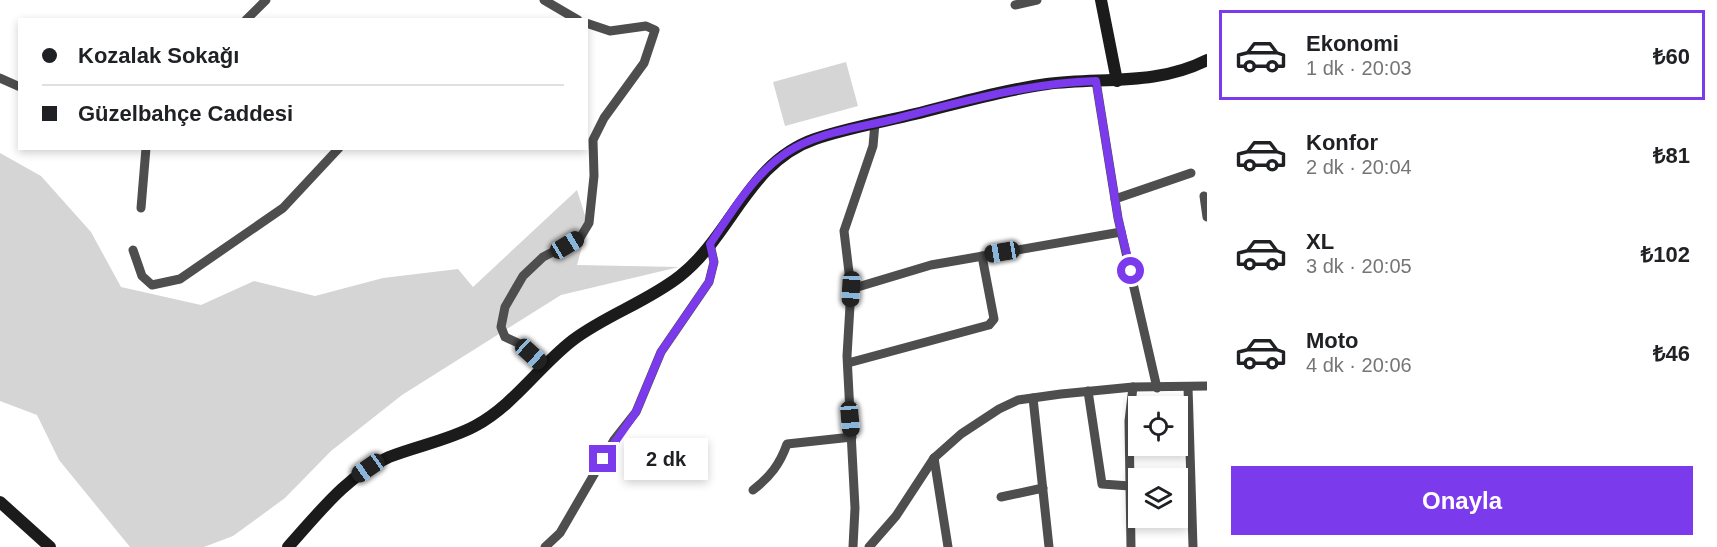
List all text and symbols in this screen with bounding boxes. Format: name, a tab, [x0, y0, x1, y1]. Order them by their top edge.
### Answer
icon: car	[1234, 28, 1288, 82]
text: Ekonomi	[1306, 31, 1399, 56]
text: Kozalak Sokağı	[78, 43, 239, 68]
text: ₺60	[1653, 44, 1690, 69]
text: 1 dk · 20:03	[1306, 57, 1412, 79]
text: Güzelbahçe Caddesi	[78, 101, 293, 126]
icon: car	[1234, 127, 1288, 181]
text: Konfor	[1306, 130, 1378, 155]
text: ₺81	[1653, 143, 1690, 168]
text: 2 dk · 20:04	[1306, 156, 1412, 178]
icon: car	[1234, 226, 1288, 280]
car	[547, 228, 587, 262]
text: XL	[1306, 229, 1334, 254]
car	[983, 240, 1021, 264]
text: ₺102	[1641, 242, 1690, 267]
text: 3 dk · 20:05	[1306, 255, 1412, 277]
route start	[1117, 257, 1144, 284]
car	[841, 271, 861, 307]
icon: car	[1234, 325, 1288, 379]
text: Moto	[1306, 328, 1359, 353]
car	[512, 335, 550, 373]
text: ₺46	[1653, 341, 1690, 366]
text: 4 dk · 20:06	[1306, 354, 1412, 376]
map controls	[1128, 396, 1188, 528]
button: locate	[1128, 396, 1188, 456]
car	[839, 400, 861, 438]
callout: 2 dk	[624, 438, 708, 480]
route end	[589, 445, 616, 472]
text: 2 dk	[646, 448, 686, 470]
car	[348, 450, 388, 486]
button: Onayla	[1231, 466, 1693, 535]
button: layers	[1128, 468, 1188, 528]

